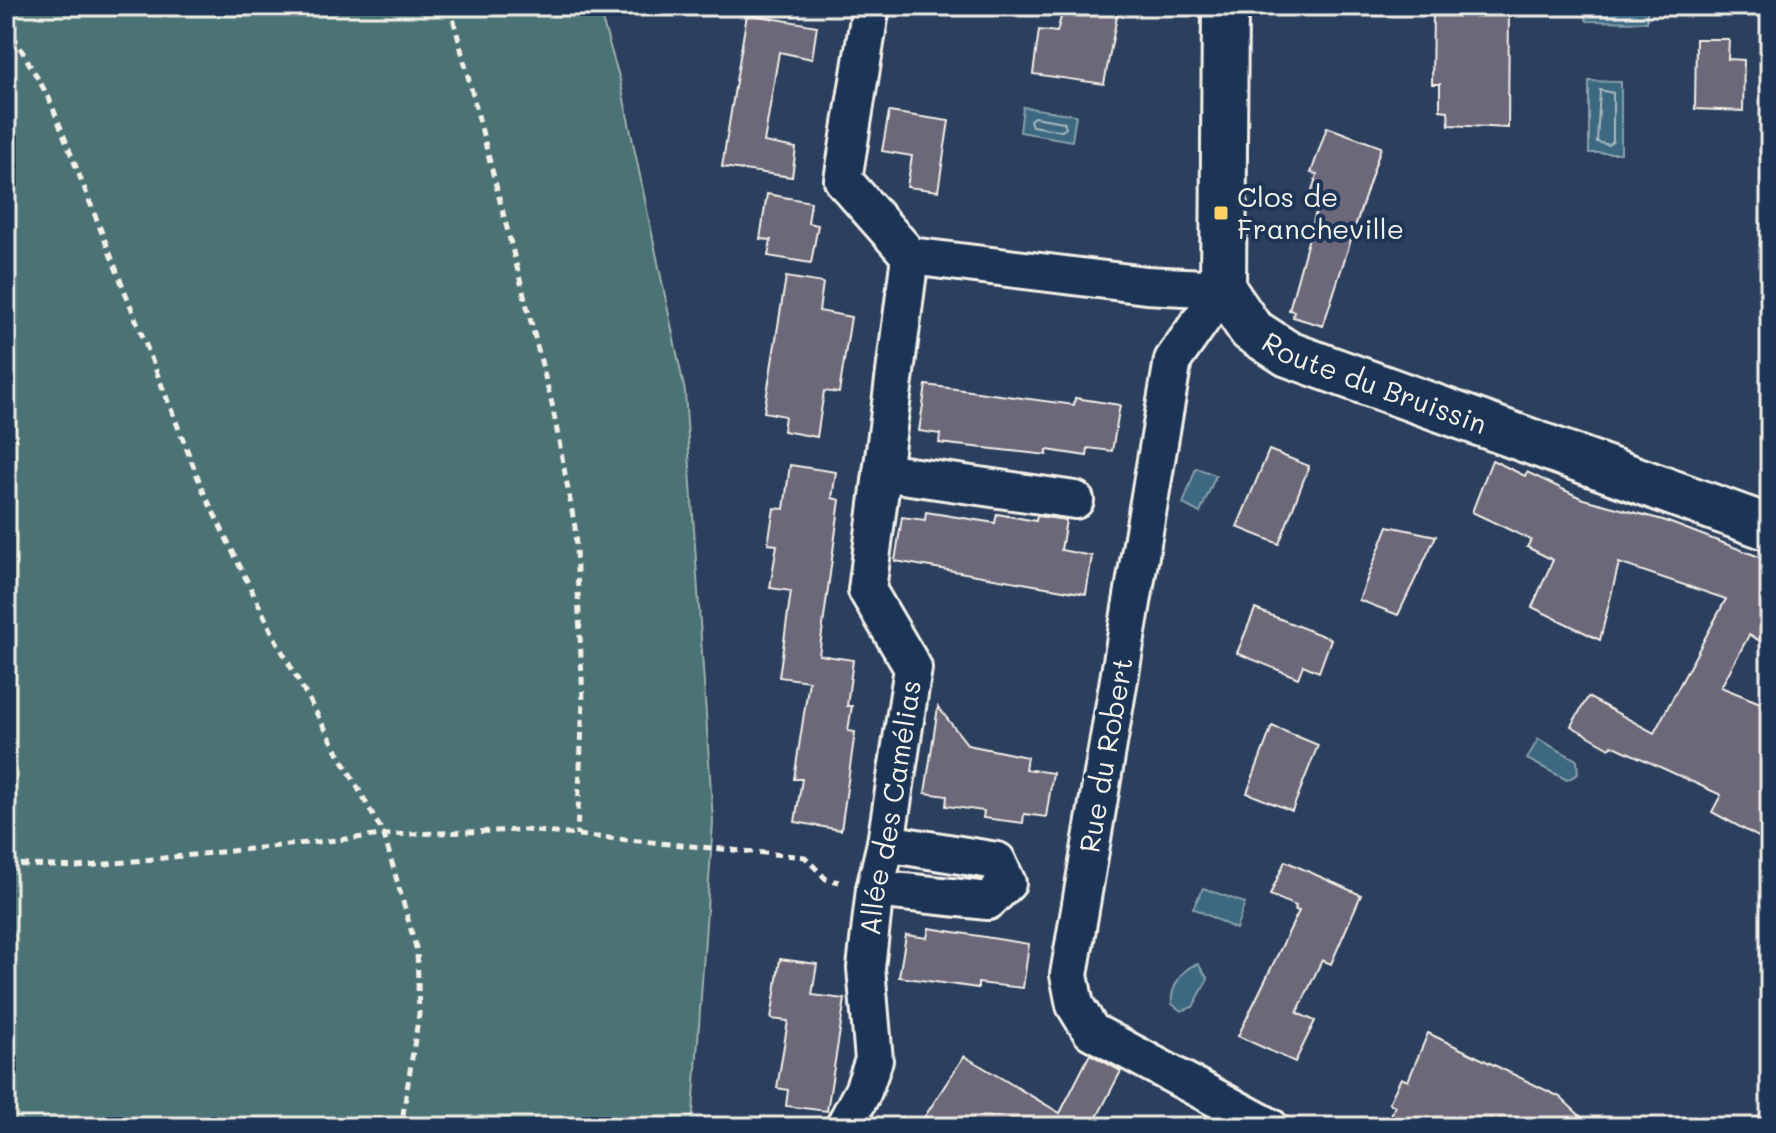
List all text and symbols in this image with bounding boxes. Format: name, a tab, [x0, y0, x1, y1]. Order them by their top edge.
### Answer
place label: Clos de Francheville	[1237, 178, 1404, 246]
marker: Clos de Francheville	[1212, 204, 1230, 222]
street label: Route du Bruissin	[1256, 323, 1492, 441]
street label: Rue du Robert	[1070, 654, 1140, 855]
street label: Allée des Camélias	[851, 677, 928, 937]

